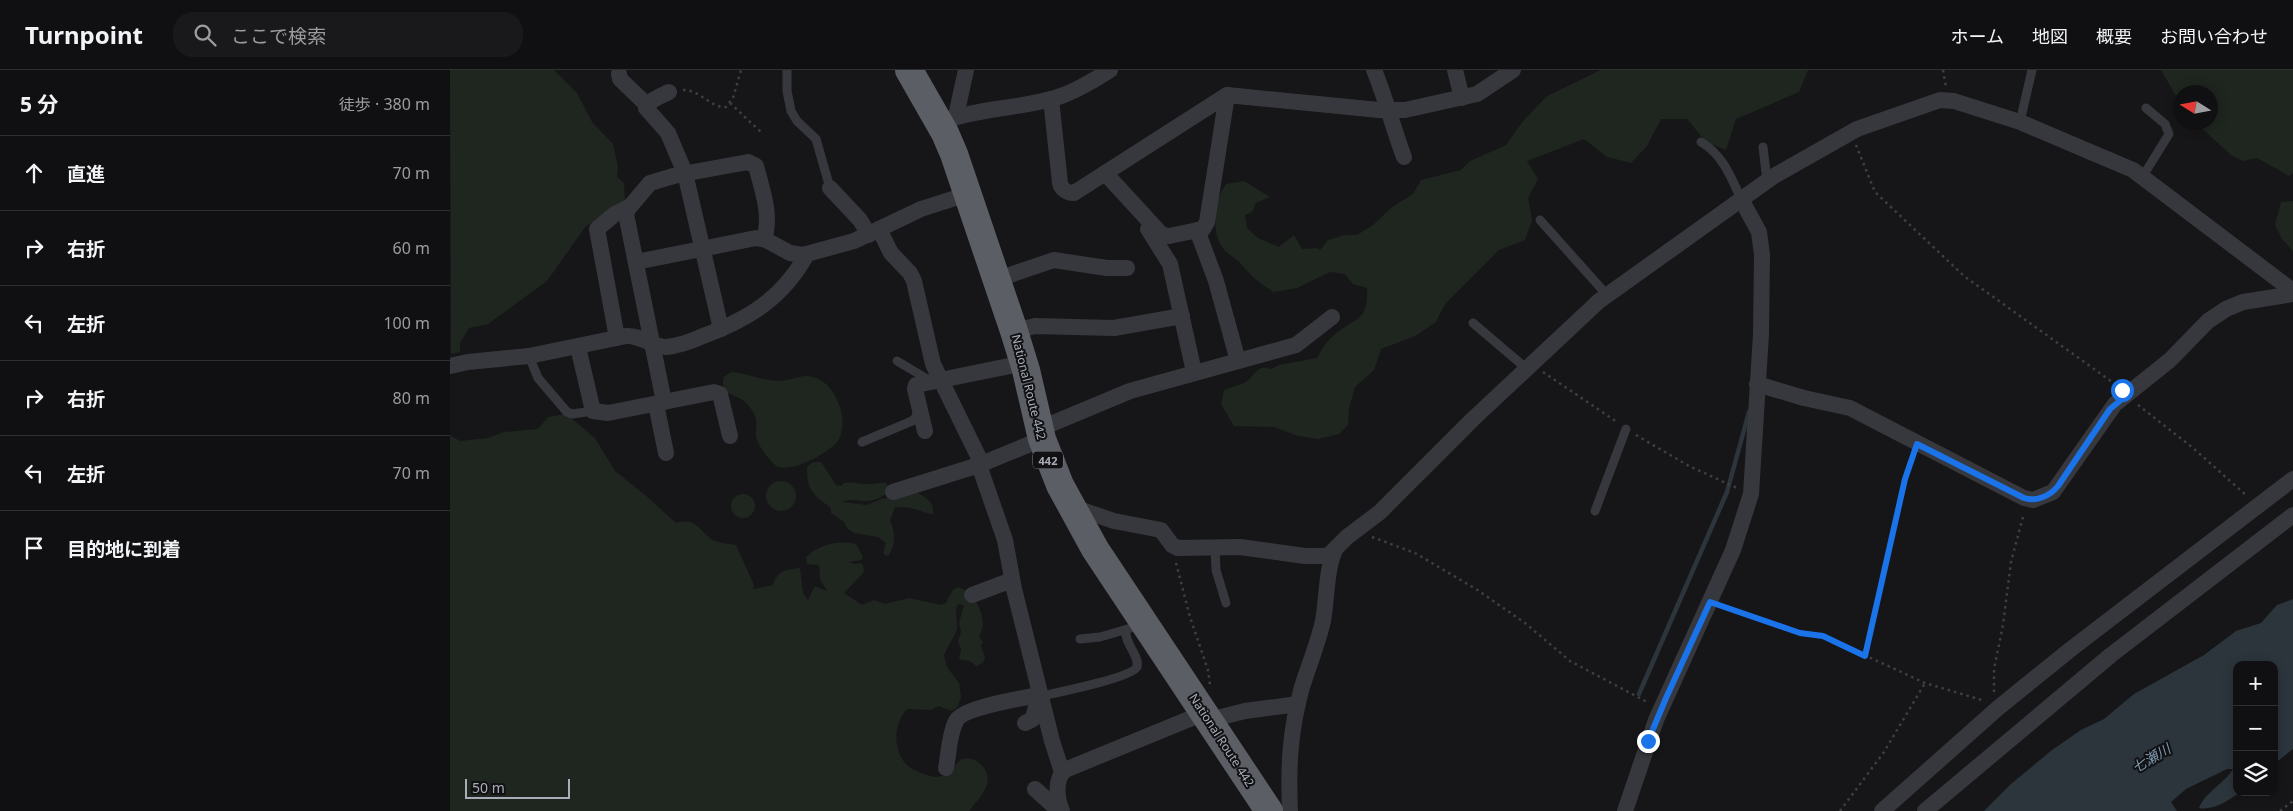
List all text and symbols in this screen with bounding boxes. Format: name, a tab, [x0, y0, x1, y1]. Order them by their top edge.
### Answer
search box	[173, 12, 523, 57]
text: Turnpoint	[25, 18, 143, 51]
icon: search	[191, 21, 219, 49]
text: ここで検索	[231, 23, 326, 49]
text: ホーム	[1951, 24, 2004, 48]
text: 地図	[2032, 24, 2068, 48]
text: 概要	[2096, 24, 2132, 48]
text: お問い合わせ	[2160, 24, 2268, 48]
north arrow	[2173, 85, 2218, 130]
text: 5 分	[20, 90, 58, 118]
text: 徒歩 · 380 m	[339, 93, 430, 115]
icon: ahead	[20, 159, 48, 187]
text: 直進	[67, 161, 105, 187]
text: 70 m	[393, 162, 430, 184]
icon: right	[20, 234, 48, 262]
text: 右折	[67, 236, 105, 262]
text: 60 m	[393, 237, 430, 259]
icon: left	[20, 309, 48, 337]
text: 左折	[67, 311, 105, 337]
text: 100 m	[383, 312, 430, 334]
street label: National Route 442	[1008, 333, 1050, 442]
route start	[2111, 379, 2134, 402]
icon: right	[20, 384, 48, 412]
text: 右折	[67, 386, 105, 412]
text: 80 m	[393, 387, 430, 409]
road number: 442	[1033, 452, 1063, 468]
icon: left	[20, 459, 48, 487]
text: 左折	[67, 461, 105, 487]
text: 70 m	[393, 462, 430, 484]
icon: arrive	[20, 534, 48, 562]
text: 目的地に到着	[67, 536, 181, 562]
map controls	[2233, 661, 2278, 796]
button: +	[2233, 661, 2278, 706]
street label: National Route 442	[1185, 690, 1259, 790]
button: −	[2233, 706, 2278, 751]
route end	[1637, 730, 1660, 753]
water label: 七瀬川	[2128, 738, 2176, 777]
button: layers	[2233, 751, 2278, 796]
scale bar	[465, 776, 570, 799]
text: 50 m	[472, 778, 505, 797]

